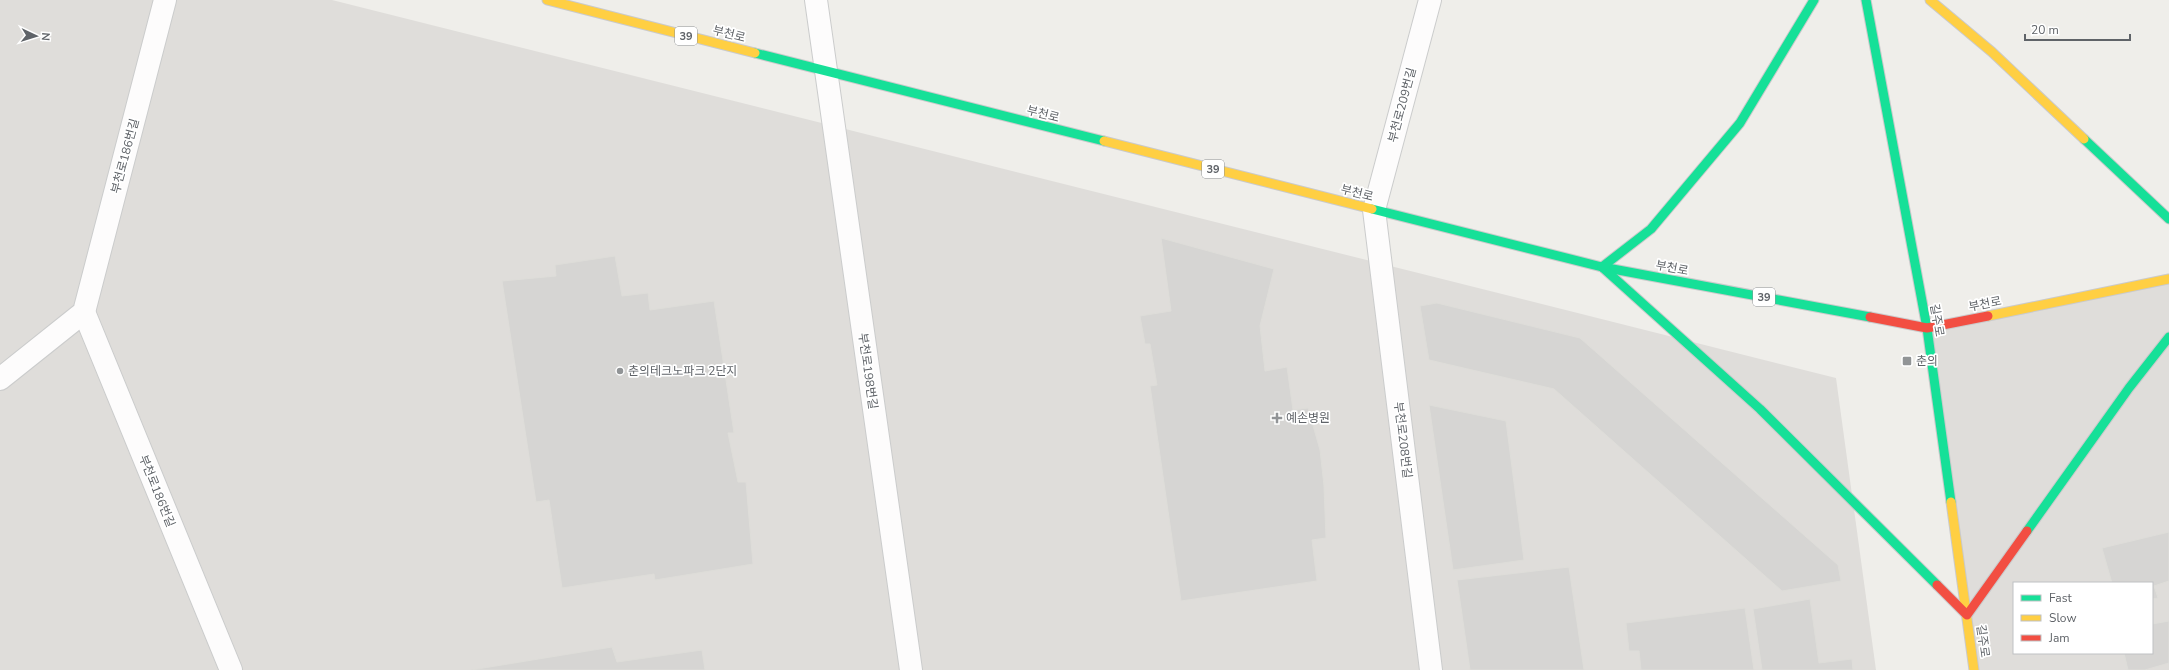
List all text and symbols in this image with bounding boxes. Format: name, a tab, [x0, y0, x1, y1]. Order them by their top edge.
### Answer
north arrow	[16, 16, 56, 56]
scale bar	[2025, 16, 2130, 42]
street label: 부천로	[711, 22, 747, 46]
text: 20 m	[2031, 22, 2059, 38]
road number: 39	[675, 27, 697, 45]
text: N	[38, 32, 53, 41]
street label: 부천로209번길	[1384, 66, 1420, 144]
street label: 부천로	[1025, 102, 1061, 126]
street label: 부천로186번길	[107, 117, 143, 195]
road number: 39	[1202, 160, 1224, 178]
street label: 부천로	[1339, 181, 1375, 205]
street label: 부천로	[1654, 257, 1690, 279]
road number: 39	[1753, 288, 1775, 306]
street label: 부천로	[1967, 293, 2003, 315]
street label: 길주로	[1926, 302, 1948, 338]
street label: 부천로198번길	[855, 332, 881, 410]
place label: 춘의	[1916, 353, 1938, 369]
marker: 춘의	[1901, 355, 1913, 367]
place label: 춘의테크노파크 2단지	[628, 363, 738, 379]
marker: 춘의테크노파크 2단지	[615, 366, 625, 376]
street label: 부천로208번길	[1390, 401, 1416, 479]
place label: 예손병원	[1286, 410, 1330, 426]
marker: 예손병원	[1271, 412, 1283, 424]
street label: 부천로186번길	[135, 452, 179, 530]
legend	[2013, 582, 2153, 654]
text: Fast	[2049, 590, 2072, 606]
text: Slow	[2049, 610, 2077, 626]
street label: 길주로	[1973, 623, 1993, 659]
text: Jam	[2048, 630, 2070, 646]

